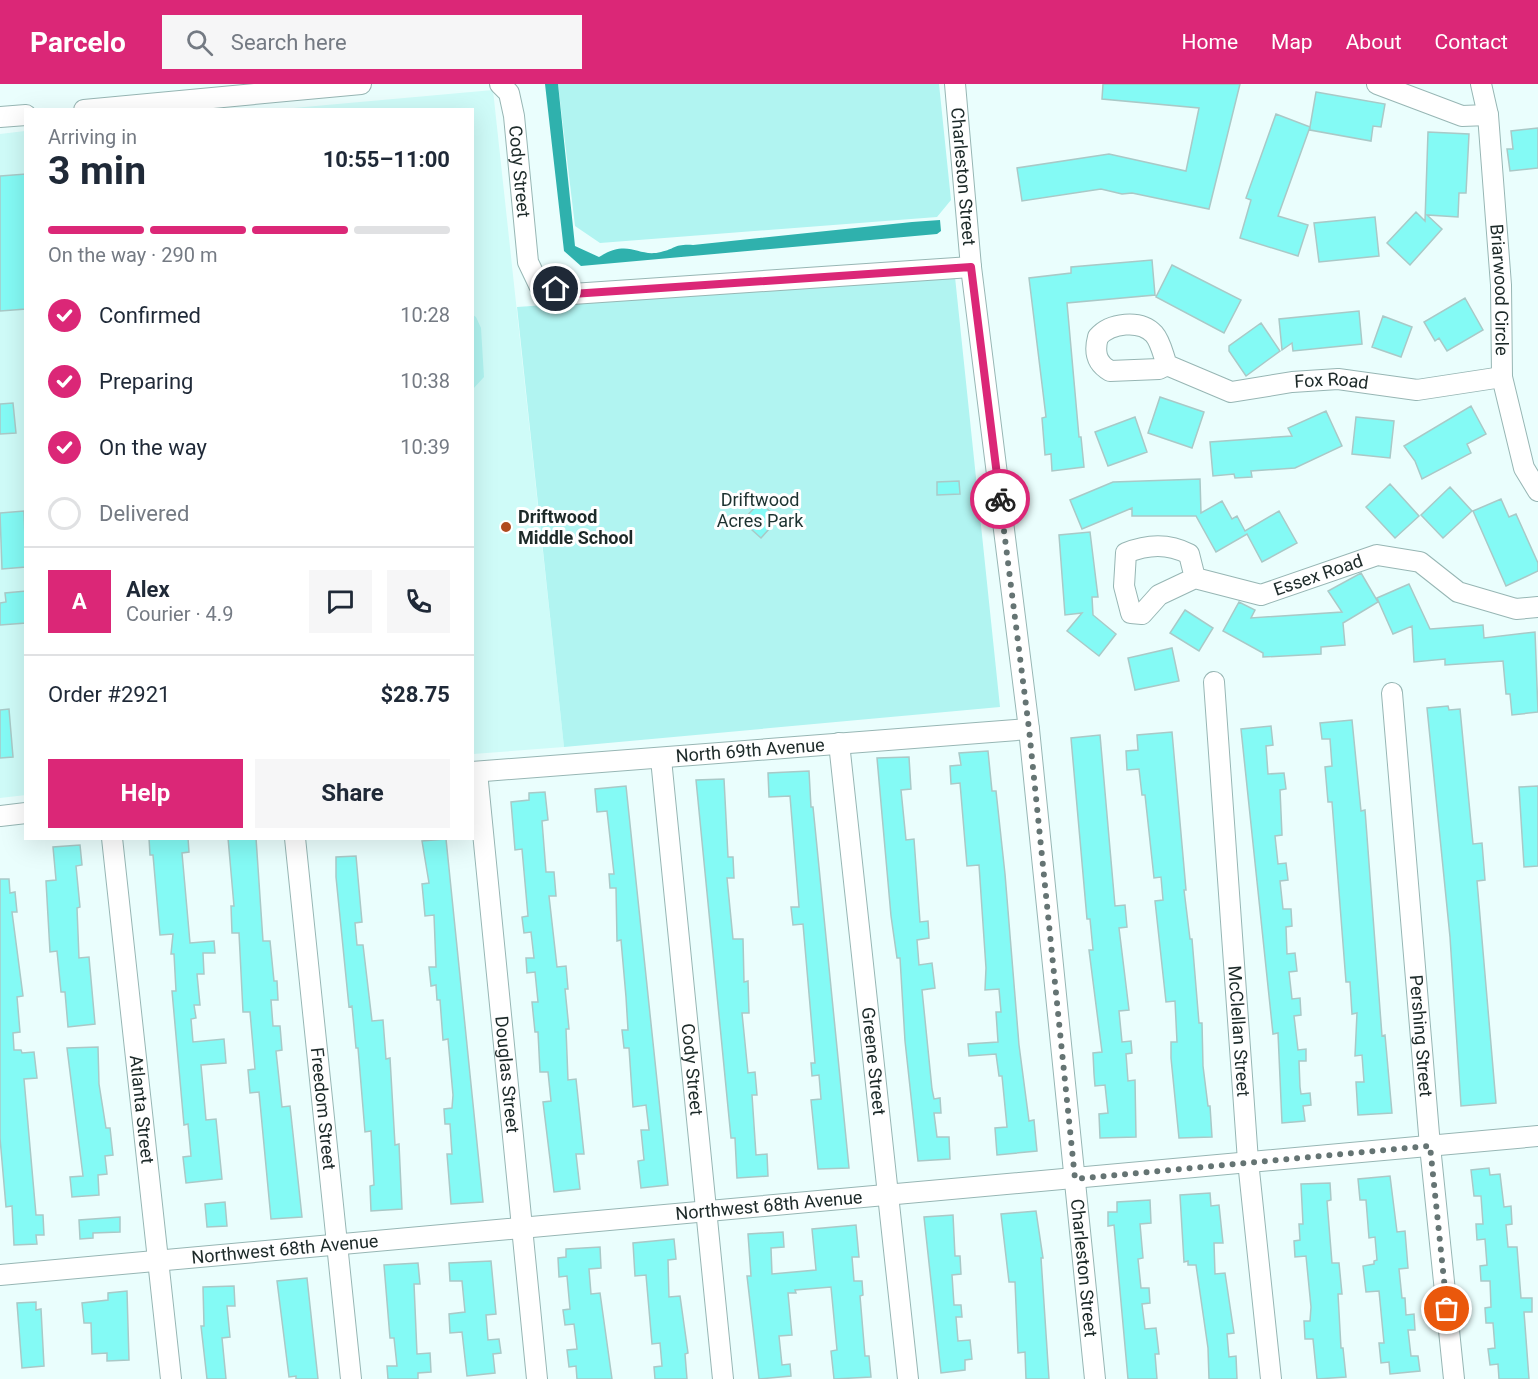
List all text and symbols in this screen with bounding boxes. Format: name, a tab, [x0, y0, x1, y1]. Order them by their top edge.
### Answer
search box	[162, 15, 582, 69]
text: Parcelo	[30, 26, 126, 59]
icon: search	[183, 26, 216, 59]
text: Search here	[231, 30, 347, 55]
text: Home	[1182, 30, 1238, 54]
text: Map	[1271, 30, 1313, 54]
text: About	[1346, 30, 1402, 54]
text: Contact	[1435, 30, 1508, 54]
street label: Charleston Street	[947, 107, 980, 247]
street label: Cody Street	[505, 124, 535, 219]
text: Arriving in	[48, 125, 137, 149]
text: 10:55–11:00	[323, 147, 450, 172]
text: 3 min	[48, 148, 146, 194]
street label: Briarwood Circle	[1486, 223, 1513, 356]
text: On the way · 290 m	[48, 243, 217, 267]
pin	[530, 263, 581, 314]
icon: home	[539, 272, 572, 305]
icon: check	[48, 299, 81, 332]
text: Confirmed	[99, 303, 201, 328]
text: 10:28	[400, 303, 450, 327]
icon: check	[48, 365, 81, 398]
street label: Fox Road	[1294, 368, 1370, 393]
text: Preparing	[99, 369, 193, 394]
text: 10:38	[400, 369, 450, 393]
icon: check	[48, 431, 81, 464]
text: On the way	[99, 435, 207, 460]
text: 10:39	[400, 435, 450, 459]
courier	[970, 469, 1030, 529]
icon: bike	[984, 483, 1017, 516]
park label: Driftwood Acres Park	[717, 489, 804, 531]
text: Delivered	[99, 501, 189, 526]
place label: Driftwood Middle School	[518, 506, 633, 548]
marker: Driftwood Middle School	[499, 520, 513, 534]
street label: Essex Road	[1271, 550, 1365, 600]
button: chat	[309, 570, 372, 633]
button: phone	[387, 570, 450, 633]
text: Alex	[126, 577, 170, 602]
text: A	[72, 589, 87, 614]
text: Courier · 4.9	[126, 602, 233, 626]
text: Order #2921	[48, 682, 170, 707]
text: $28.75	[381, 682, 450, 707]
street label: North 69th Avenue	[675, 734, 825, 766]
button: Help	[48, 759, 243, 828]
button: Share	[255, 759, 450, 828]
street label: McClellan Street	[1224, 965, 1254, 1097]
street label: Pershing Street	[1406, 974, 1437, 1098]
street label: Greene Street	[858, 1006, 890, 1116]
street label: Douglas Street	[491, 1015, 524, 1134]
street label: Cody Street	[677, 1022, 708, 1117]
street label: Freedom Street	[307, 1046, 340, 1171]
street label: Atlanta Street	[126, 1054, 158, 1165]
street label: Northwest 68th Avenue	[674, 1186, 863, 1224]
street label: Charleston Street	[1067, 1198, 1102, 1338]
street label: Northwest 68th Avenue	[190, 1230, 379, 1268]
pin	[1421, 1283, 1472, 1334]
icon: bag	[1430, 1292, 1463, 1325]

